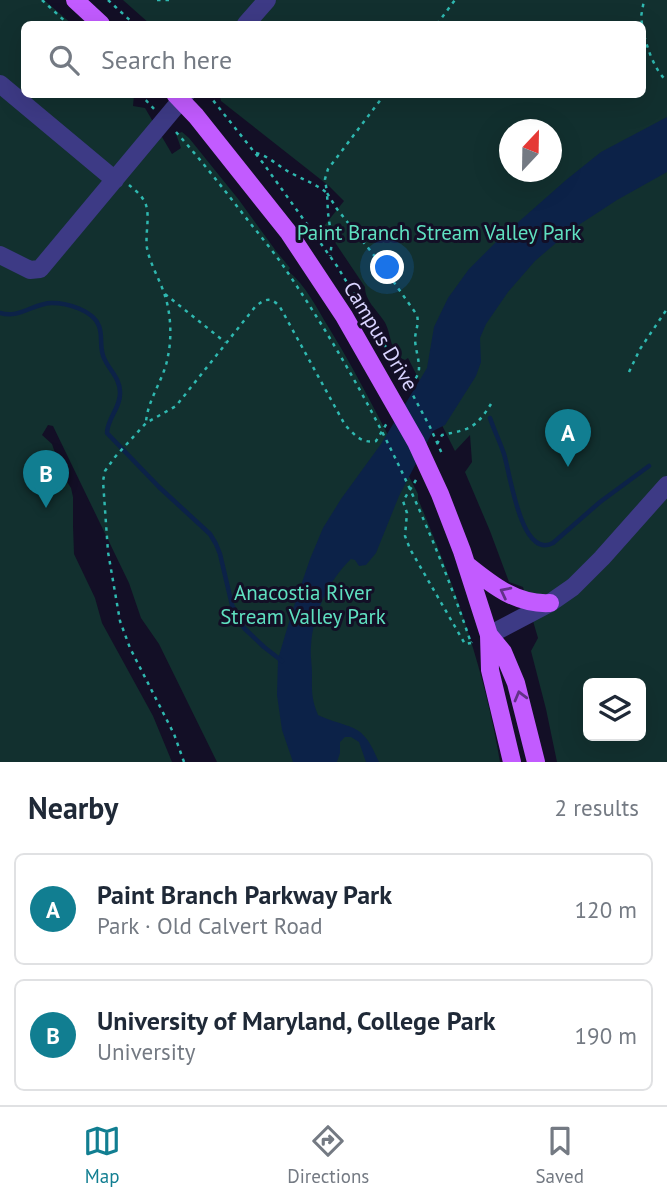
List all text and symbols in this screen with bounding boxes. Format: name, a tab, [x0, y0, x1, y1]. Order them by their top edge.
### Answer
search box	[21, 21, 646, 98]
icon: search	[45, 41, 83, 79]
text: Search here	[101, 43, 232, 76]
north arrow	[499, 119, 562, 182]
park label: Paint Branch Stream Valley Park	[297, 219, 581, 246]
your location	[370, 250, 404, 284]
street label: Campus Drive	[338, 276, 424, 396]
pin: A	[545, 409, 591, 467]
pin: B	[23, 450, 69, 508]
park label: Anacostia River Stream Valley Park	[220, 579, 386, 630]
one-way arrow	[500, 586, 512, 600]
map controls	[583, 678, 646, 741]
button: layers	[583, 678, 646, 741]
one-way arrow	[514, 690, 528, 702]
text: Nearby	[28, 788, 118, 827]
text: 2 results	[555, 793, 639, 822]
text: Paint Branch Parkway Park	[97, 878, 392, 911]
text: A	[46, 895, 60, 924]
text: 120 m	[575, 895, 637, 924]
text: Park · Old Calvert Road	[97, 911, 323, 940]
text: University of Maryland, College Park	[97, 1004, 496, 1037]
text: B	[46, 1021, 60, 1050]
text: 190 m	[575, 1021, 637, 1050]
text: University	[97, 1037, 195, 1066]
tab: Map	[83, 1122, 121, 1188]
tab: Directions	[287, 1122, 369, 1188]
tab: Saved	[536, 1122, 584, 1188]

